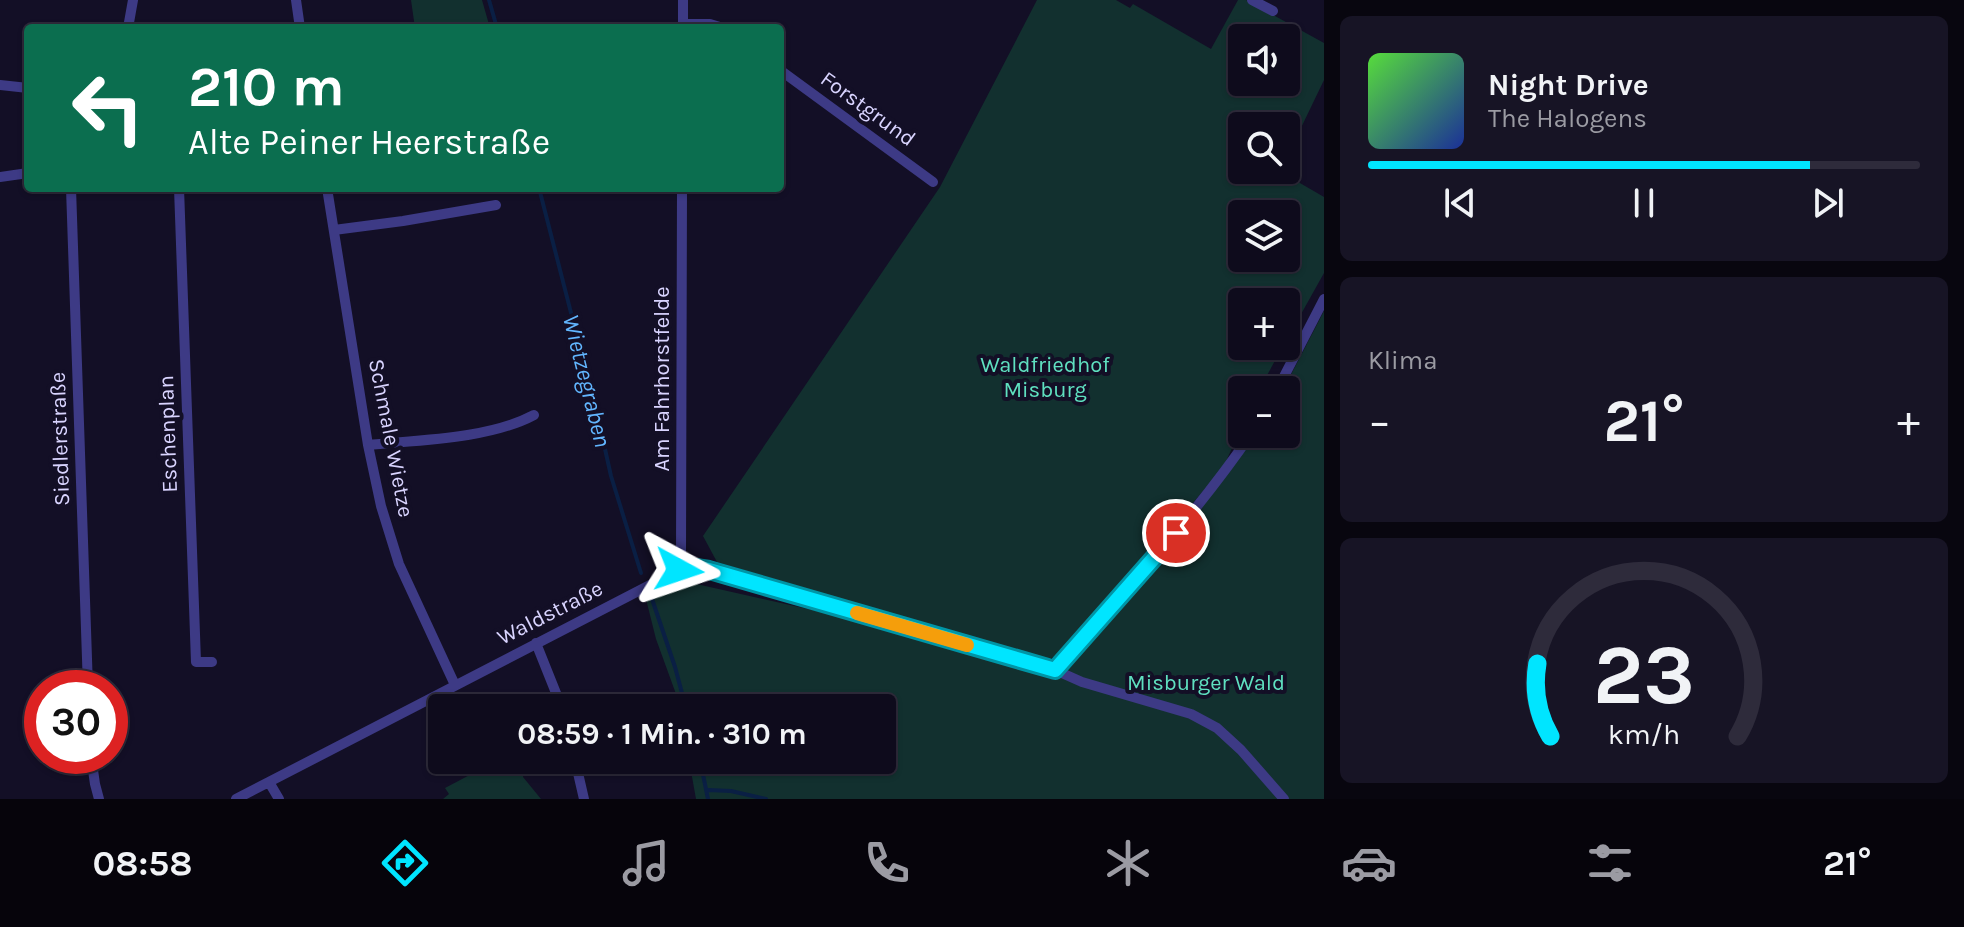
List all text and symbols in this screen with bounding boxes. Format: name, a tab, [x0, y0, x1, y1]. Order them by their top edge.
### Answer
map controls	[1228, 24, 1300, 448]
button: sound	[1228, 24, 1300, 96]
text: 210 m	[188, 54, 345, 119]
icon: left	[56, 56, 160, 160]
street label: Forstgrund	[816, 66, 920, 152]
text: Night Drive	[1488, 67, 1649, 103]
text: The Halogens	[1488, 103, 1647, 134]
button: search	[1228, 112, 1300, 184]
text: Alte Peiner Heerstraße	[188, 121, 550, 163]
icon: previous	[1438, 181, 1482, 225]
icon: pause	[1622, 181, 1666, 225]
icon: next	[1806, 181, 1850, 225]
button: layers	[1228, 200, 1300, 272]
street label: Am Fahrhorstfelde	[649, 286, 675, 472]
button: +	[1228, 288, 1300, 360]
water label: Wietzegraben	[557, 312, 617, 450]
text: Klima	[1368, 345, 1437, 376]
park label: Waldfriedhof Misburg	[980, 352, 1110, 403]
street label: Schmale Wietze	[363, 357, 419, 519]
street label: Siedlerstraße	[45, 371, 75, 507]
street label: Eschenplan	[153, 375, 183, 493]
button: −	[1228, 376, 1300, 448]
text: 21°	[1604, 386, 1685, 456]
text: −	[1368, 396, 1391, 447]
text: +	[1897, 396, 1920, 447]
pin	[1142, 499, 1210, 567]
icon: arrive	[1154, 511, 1198, 555]
position arrow	[637, 528, 721, 612]
street label: Waldstraße	[493, 575, 607, 651]
text: 23	[1593, 626, 1695, 723]
speed limit sign: 30	[24, 670, 128, 774]
park label: Misburger Wald	[1127, 670, 1285, 696]
text: 08:59 · 1 Min. · 310 m	[517, 716, 807, 752]
text: km/h	[1608, 718, 1680, 751]
icon: directions	[377, 835, 433, 891]
icon: music	[618, 835, 674, 891]
icon: phone	[859, 835, 915, 891]
icon: climate	[1100, 835, 1156, 891]
icon: car	[1341, 835, 1397, 891]
icon: filters	[1582, 835, 1638, 891]
text: 08:58	[92, 842, 192, 884]
text: 21°	[1823, 842, 1872, 884]

